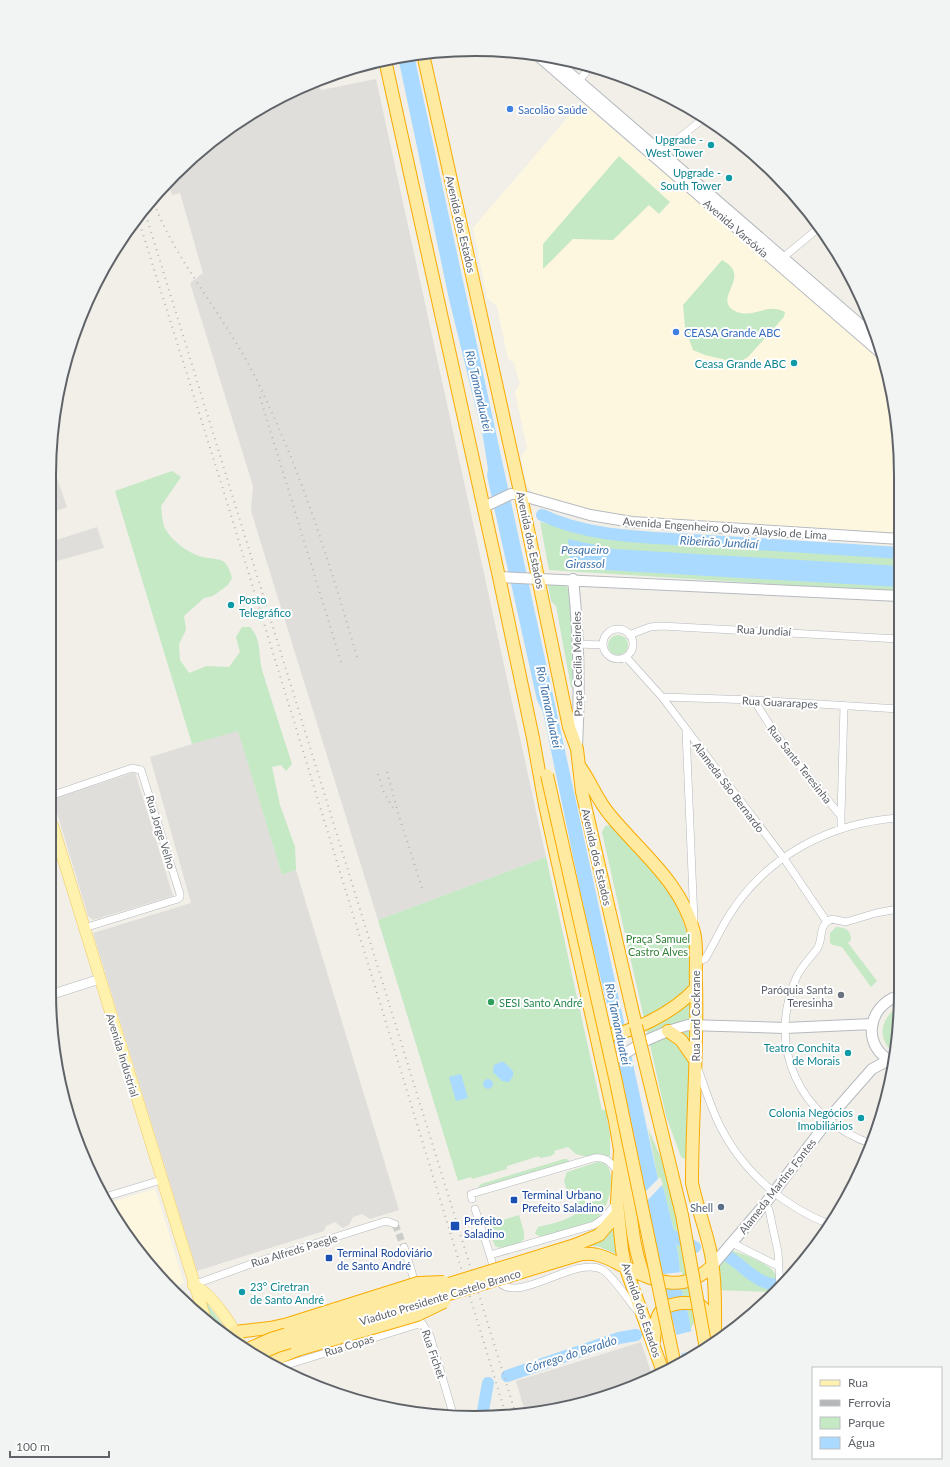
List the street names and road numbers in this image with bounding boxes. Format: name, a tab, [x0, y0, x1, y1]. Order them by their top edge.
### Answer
street label: Avenida dos Estados	[444, 174, 479, 274]
street label: Avenida Varsóvia	[701, 196, 771, 260]
street label: Avenida dos Estados	[514, 490, 548, 590]
street label: Avenida Engenheiro Olavo Alaysio de Lima	[622, 514, 828, 542]
street label: Praça Cecília Meireles	[570, 611, 584, 717]
street label: Rua Jundiaí	[736, 622, 792, 638]
street label: Rua Guararapes	[742, 694, 819, 710]
street label: Rua Santa Teresinha	[765, 722, 835, 806]
street label: Alameda São Bernardo	[691, 739, 767, 835]
street label: Rua Jorge Velho	[144, 793, 178, 871]
street label: Avenida dos Estados	[580, 807, 615, 907]
street label: Rua Lord Cockrane	[689, 970, 702, 1061]
street label: Avenida Industrial	[104, 1012, 142, 1098]
street label: Alameda Martins Fontes	[736, 1136, 818, 1236]
street label: Rua Alfreds Paegle	[249, 1231, 339, 1269]
street label: Avenida dos Estados	[620, 1261, 664, 1359]
street label: Viaduto Presidente Castelo Branco	[358, 1266, 522, 1328]
street label: Rua Fichet	[420, 1328, 448, 1380]
street label: Rua Copas	[323, 1331, 375, 1359]

